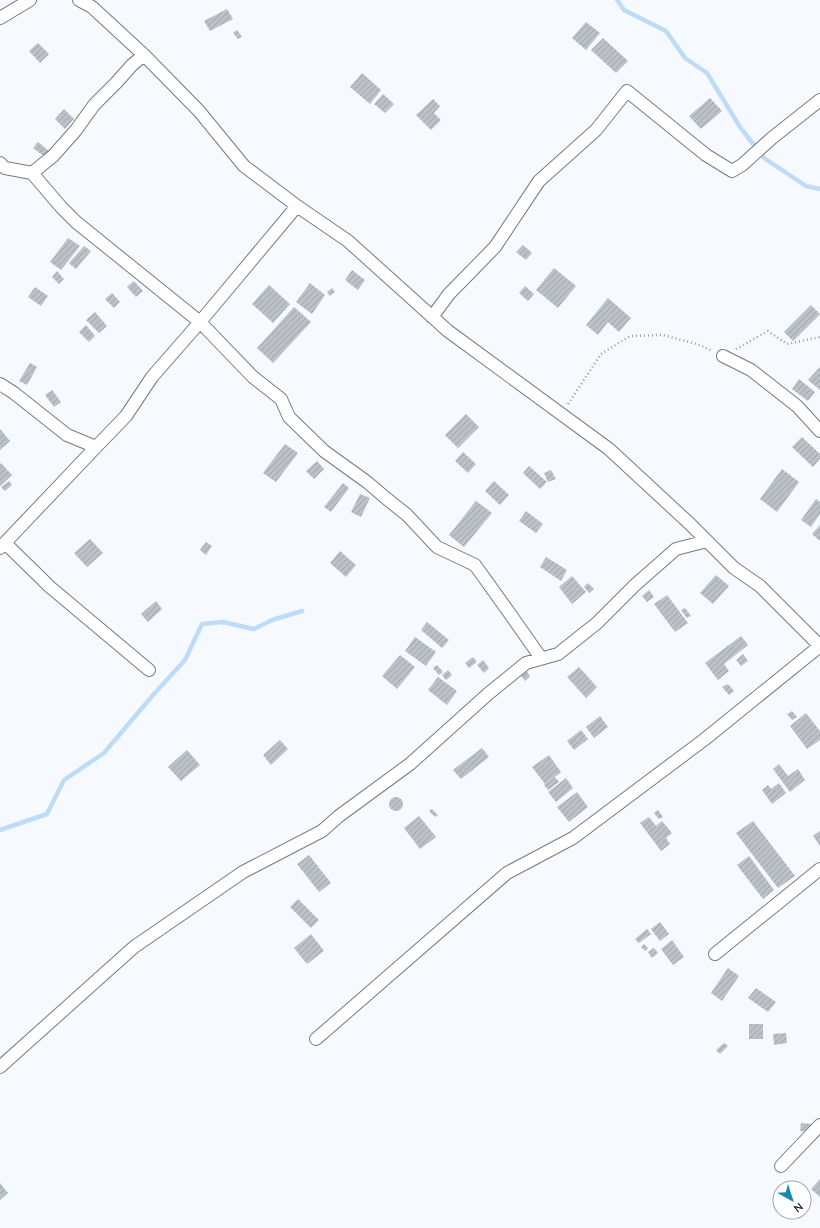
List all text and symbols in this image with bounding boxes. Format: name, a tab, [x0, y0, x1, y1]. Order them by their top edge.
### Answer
north arrow	[772, 1180, 812, 1220]
text: N	[791, 1200, 806, 1216]

